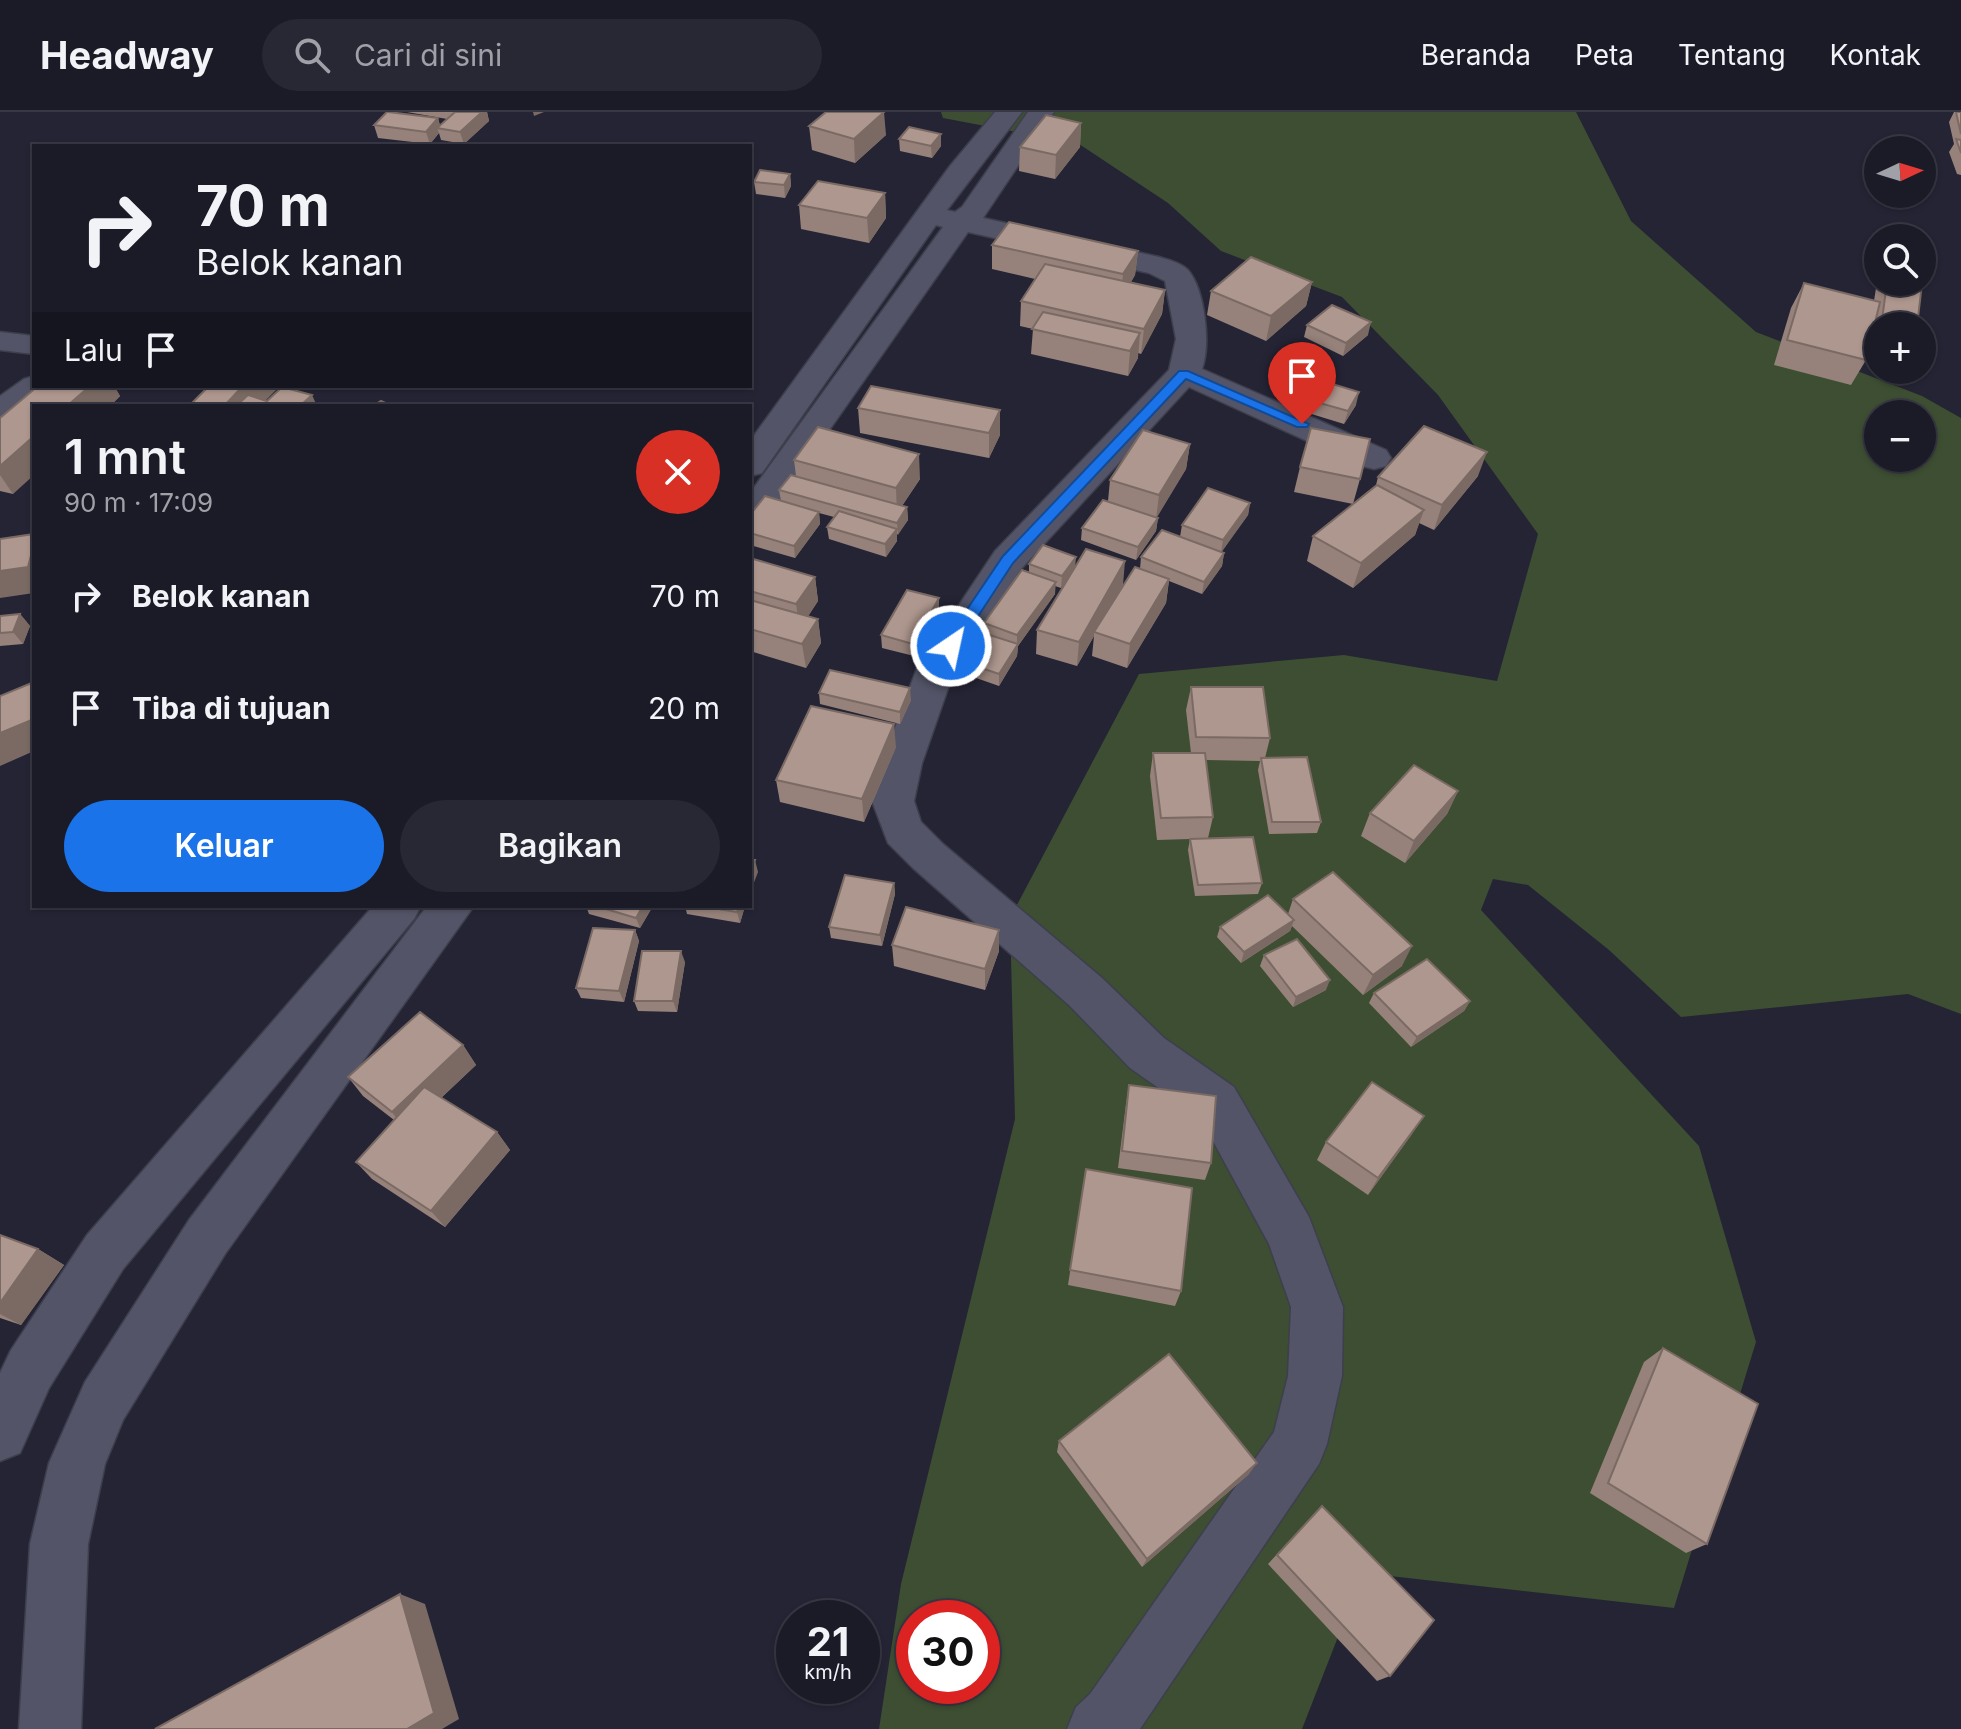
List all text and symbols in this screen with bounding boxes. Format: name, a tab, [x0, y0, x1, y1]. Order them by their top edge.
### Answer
search box	[262, 19, 822, 91]
text: Headway	[40, 32, 214, 78]
icon: search	[290, 33, 334, 77]
text: Cari di sini	[354, 37, 502, 73]
text: Beranda	[1421, 38, 1531, 72]
text: Peta	[1575, 38, 1634, 72]
text: Tentang	[1678, 38, 1786, 72]
text: Kontak	[1830, 38, 1921, 72]
north arrow	[1864, 136, 1936, 208]
map controls	[1864, 136, 1936, 472]
text: 70 m	[196, 172, 330, 240]
icon: right	[64, 176, 168, 280]
button: search	[1864, 224, 1936, 296]
text: Belok kanan	[196, 240, 403, 284]
button: +	[1864, 312, 1936, 384]
icon: arrive	[139, 328, 183, 372]
text: Lalu	[64, 332, 123, 368]
pin	[1268, 342, 1336, 424]
icon: arrive	[1280, 354, 1324, 398]
button: −	[1864, 400, 1936, 472]
text: 1 mnt	[64, 427, 186, 486]
button: close	[636, 430, 720, 514]
text: 90 m · 17:09	[64, 487, 213, 518]
icon: right	[64, 574, 108, 618]
text: Belok kanan	[132, 578, 310, 614]
text: 70 m	[650, 578, 720, 614]
position arrow	[909, 604, 993, 688]
icon: arrive	[64, 686, 108, 730]
text: Tiba di tujuan	[132, 690, 331, 726]
text: 20 m	[648, 690, 720, 726]
button: Keluar	[64, 800, 384, 892]
button: Bagikan	[400, 800, 720, 892]
speed limit sign: 30	[896, 1600, 1000, 1704]
text: 21	[807, 1617, 849, 1666]
text: km/h	[804, 1660, 852, 1684]

